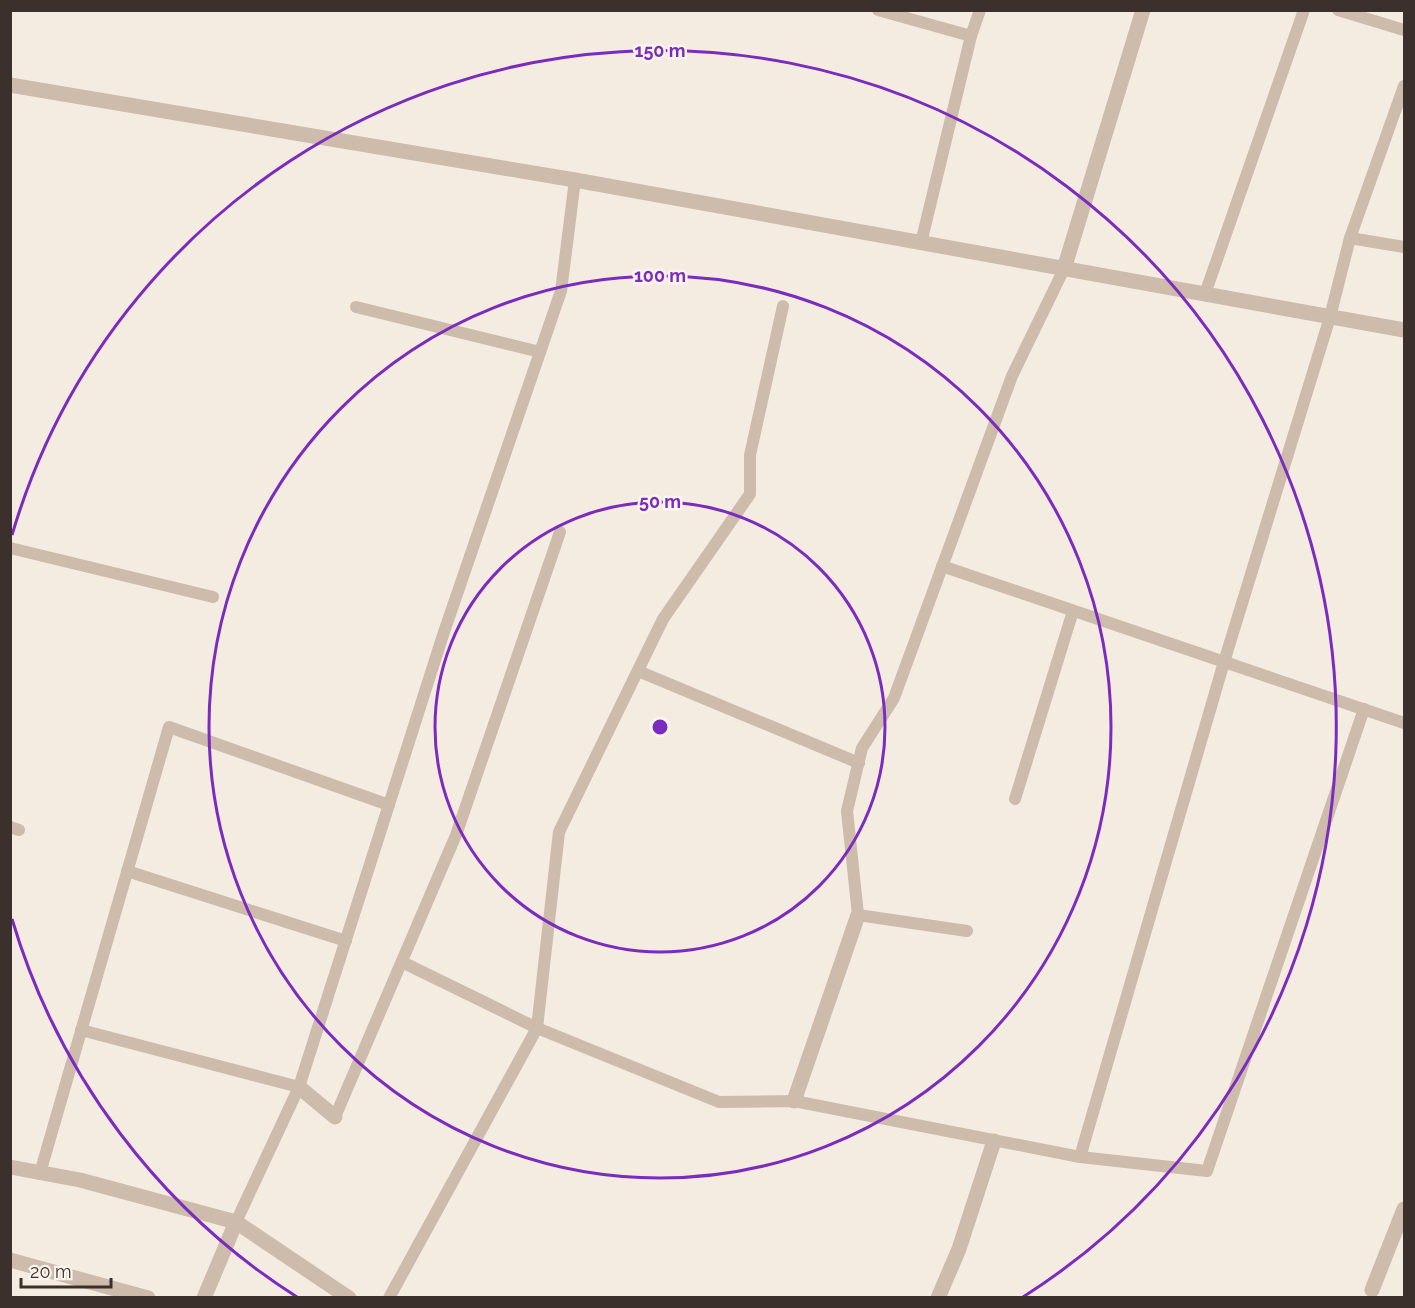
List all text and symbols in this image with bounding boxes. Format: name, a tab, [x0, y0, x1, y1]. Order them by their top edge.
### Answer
text: 150 m	[635, 40, 686, 61]
text: 100 m	[634, 265, 686, 286]
text: 50 m	[639, 491, 681, 512]
centre of rings	[650, 717, 670, 737]
scale bar	[21, 1251, 111, 1289]
text: 20 m	[30, 1261, 72, 1282]

